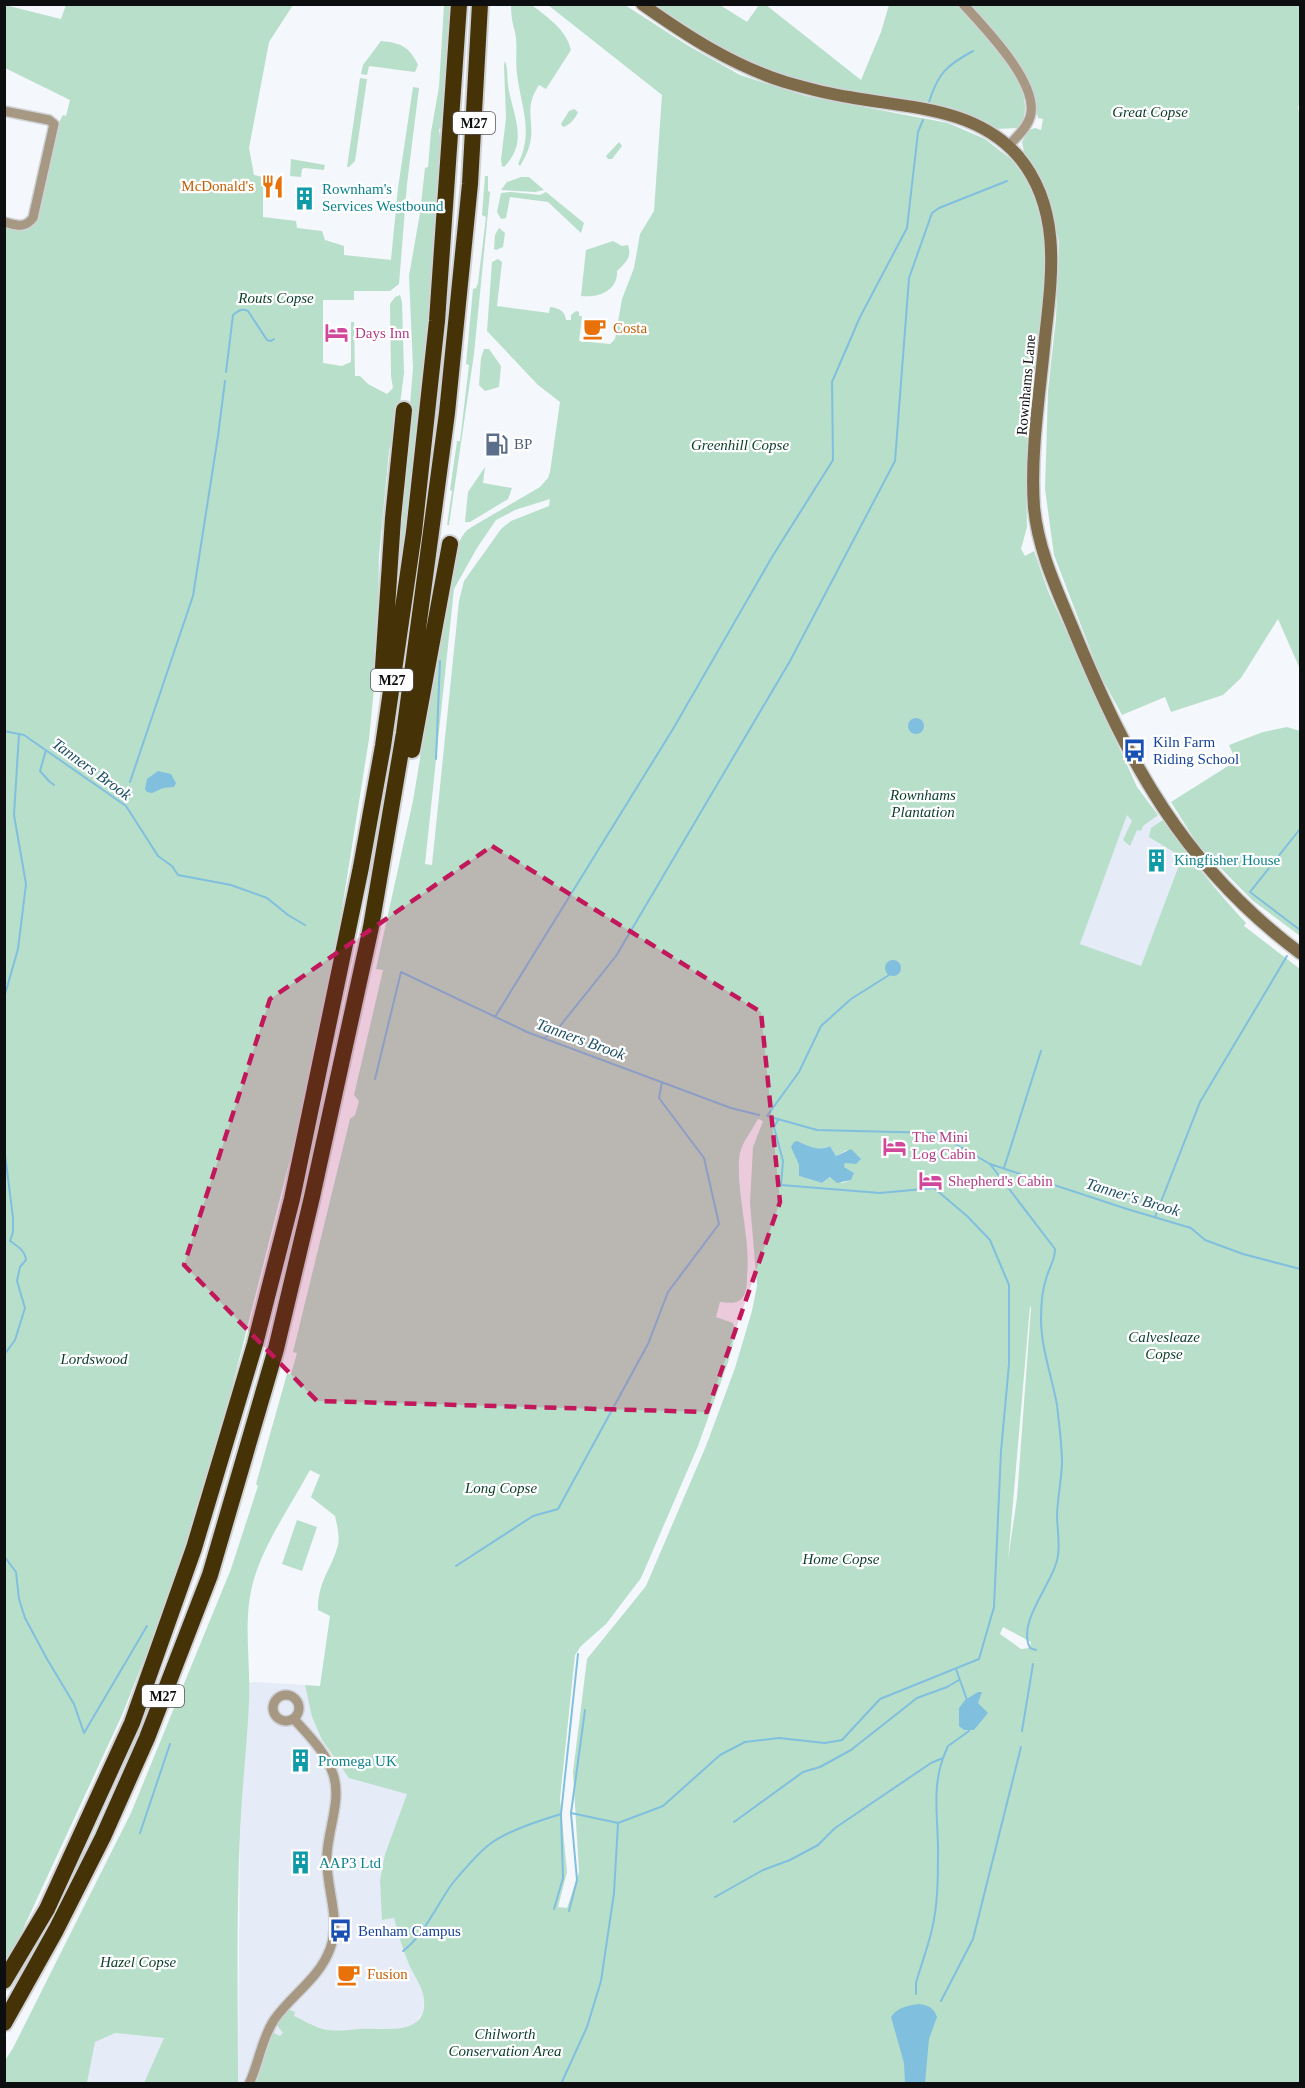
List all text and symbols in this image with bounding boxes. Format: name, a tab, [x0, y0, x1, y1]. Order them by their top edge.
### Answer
park label: Great Copse	[1112, 104, 1188, 120]
road number: M27	[453, 112, 495, 134]
restaurant icon: McDonald's	[259, 173, 285, 199]
place label: McDonald's	[181, 178, 254, 194]
place label: Rownham's Services Westbound	[322, 181, 444, 214]
building icon: Rownham's Services Westbound	[291, 185, 317, 211]
park label: Routs Copse	[237, 290, 314, 306]
cafe icon: Costa	[582, 315, 608, 341]
hotel icon: Days Inn	[324, 320, 350, 346]
place label: Costa	[613, 320, 648, 336]
place label: Days Inn	[355, 325, 410, 341]
street label: Rownhams Lane	[1014, 334, 1038, 436]
fuel station icon: BP	[483, 431, 509, 457]
place label: BP	[514, 436, 532, 452]
park label: Greenhill Copse	[691, 437, 789, 453]
road number: M27	[371, 669, 413, 691]
place label: Kiln Farm Riding School	[1153, 734, 1239, 767]
water label: Tanners Brook	[49, 735, 136, 804]
bus stop icon: Kiln Farm Riding School	[1122, 738, 1148, 764]
park label: Rownhams Plantation	[889, 787, 956, 820]
building icon: Kingfisher House	[1143, 847, 1169, 873]
place label: Kingfisher House	[1174, 852, 1281, 868]
water label: Tanners Brook	[534, 1015, 629, 1063]
place label: The Mini Log Cabin	[912, 1129, 976, 1162]
hotel icon: The Mini Log Cabin	[881, 1133, 907, 1159]
hotel icon: Shepherd's Cabin	[917, 1168, 943, 1194]
place label: Shepherd's Cabin	[948, 1173, 1053, 1189]
water label: Tanner's Brook	[1084, 1175, 1183, 1220]
park label: Calvesleaze Copse	[1128, 1329, 1200, 1362]
park label: Lordswood	[60, 1351, 128, 1367]
park label: Long Copse	[464, 1480, 537, 1496]
park label: Home Copse	[801, 1551, 880, 1567]
road number: M27	[142, 1685, 184, 1707]
building icon: Promega UK	[287, 1748, 313, 1774]
place label: Promega UK	[318, 1753, 397, 1769]
building icon: AAP3 Ltd	[288, 1850, 314, 1876]
place label: AAP3 Ltd	[319, 1855, 382, 1871]
bus stop icon: Benham Campus	[327, 1918, 353, 1944]
place label: Benham Campus	[358, 1923, 461, 1939]
park label: Hazel Copse	[99, 1954, 176, 1970]
cafe icon: Fusion	[336, 1961, 362, 1987]
place label: Fusion	[367, 1966, 408, 1982]
park label: Chilworth Conservation Area	[449, 2026, 561, 2059]

